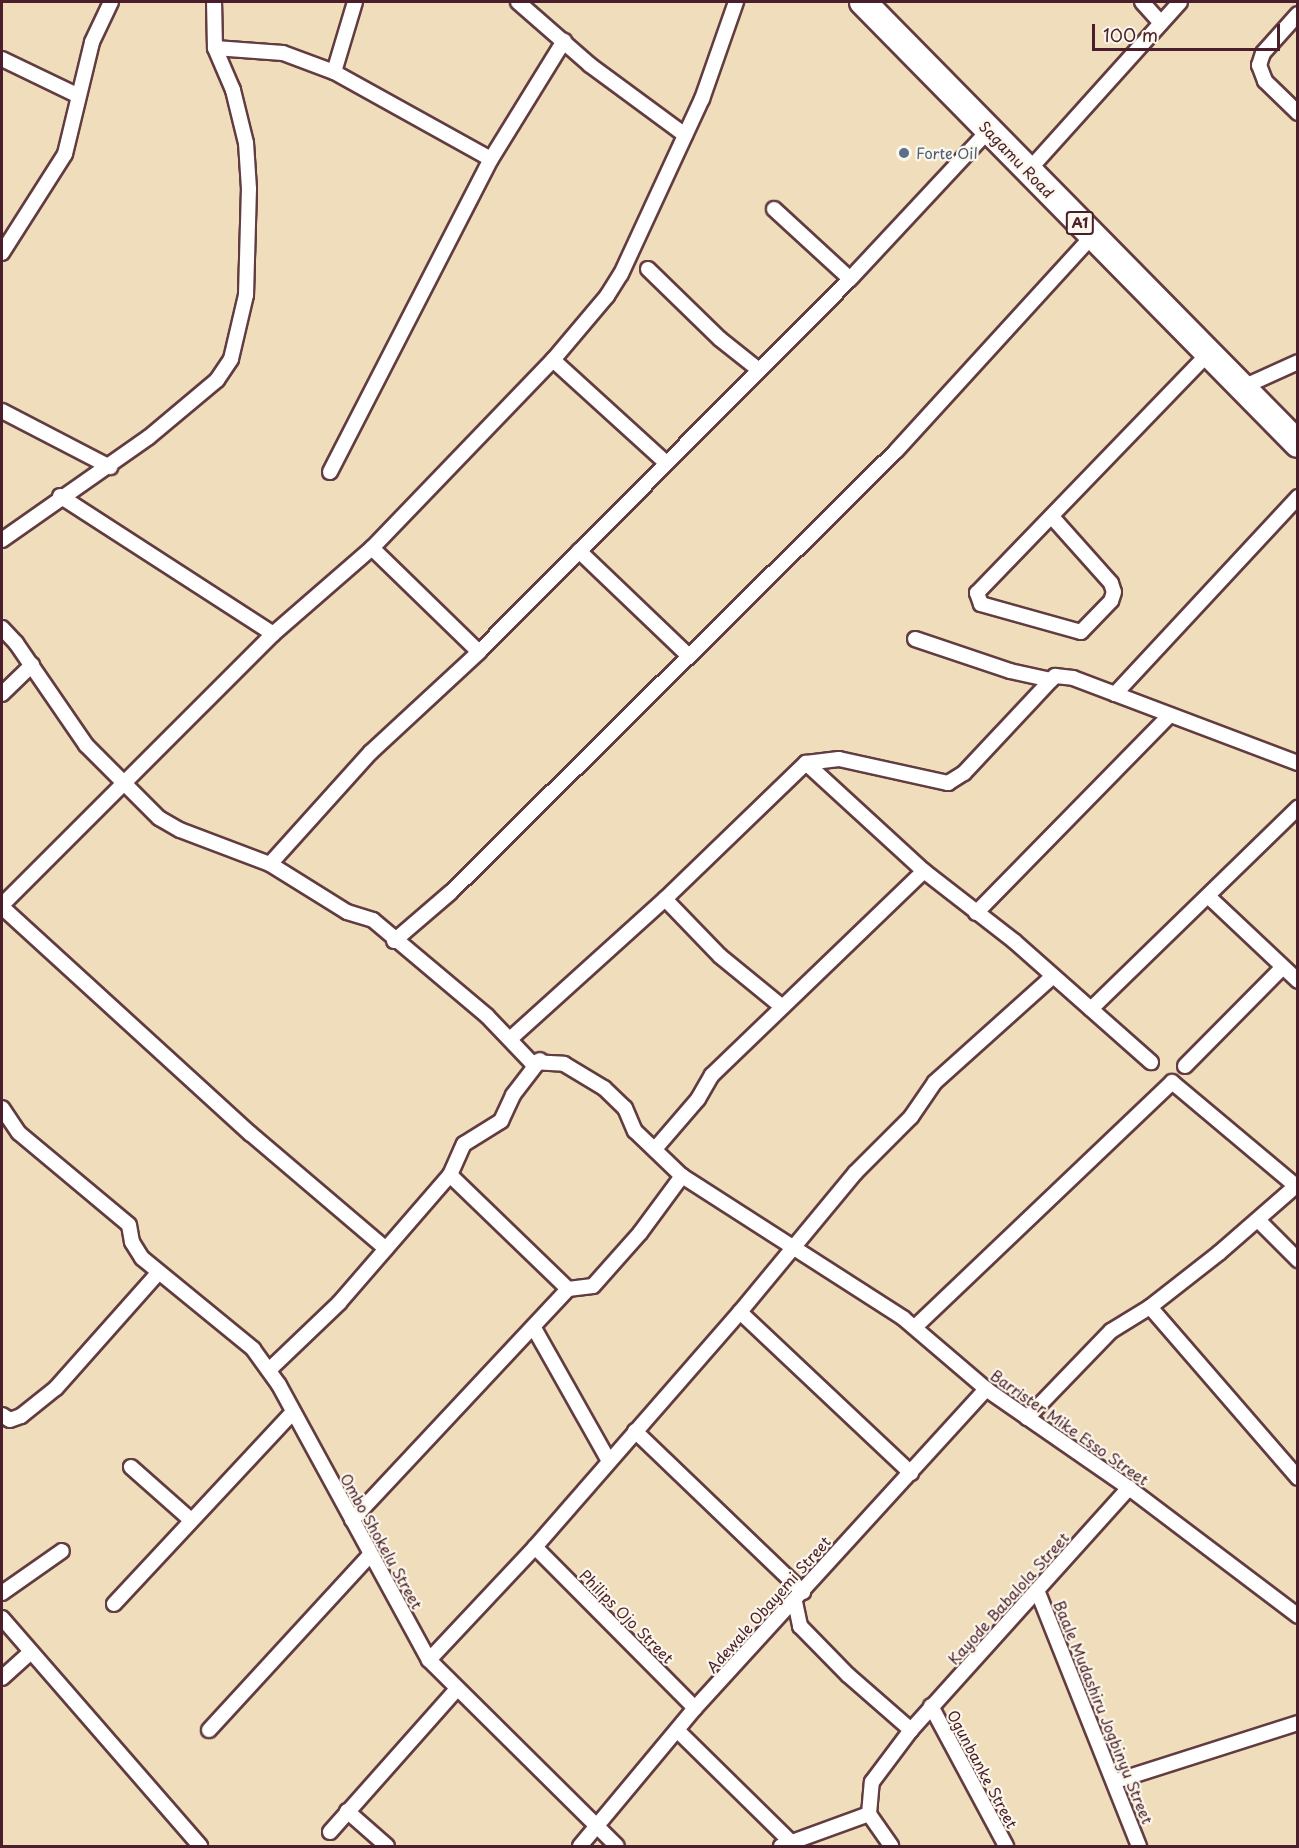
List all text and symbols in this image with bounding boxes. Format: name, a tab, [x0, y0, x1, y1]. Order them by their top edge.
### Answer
scale bar	[1095, 12, 1282, 50]
text: 100 m	[1103, 21, 1158, 48]
street label: Sagamu Road	[976, 117, 1058, 201]
place label: Forte Oil	[916, 144, 979, 162]
marker: Forte Oil	[897, 146, 911, 160]
road number: A1	[1065, 212, 1095, 234]
street label: Barrister Mike Esso Street	[987, 1365, 1153, 1489]
street label: Ombo Shokelu Street	[337, 1470, 427, 1612]
street label: Kayode Babalola Street	[944, 1529, 1072, 1667]
street label: Adewale Obayemi Street	[701, 1531, 835, 1677]
street label: Philips Ojo Street	[576, 1565, 678, 1667]
street label: Baale Mudashiru Jogbinyu Street	[1051, 1597, 1157, 1827]
street label: Ogunbanke Street	[944, 1706, 1022, 1832]

